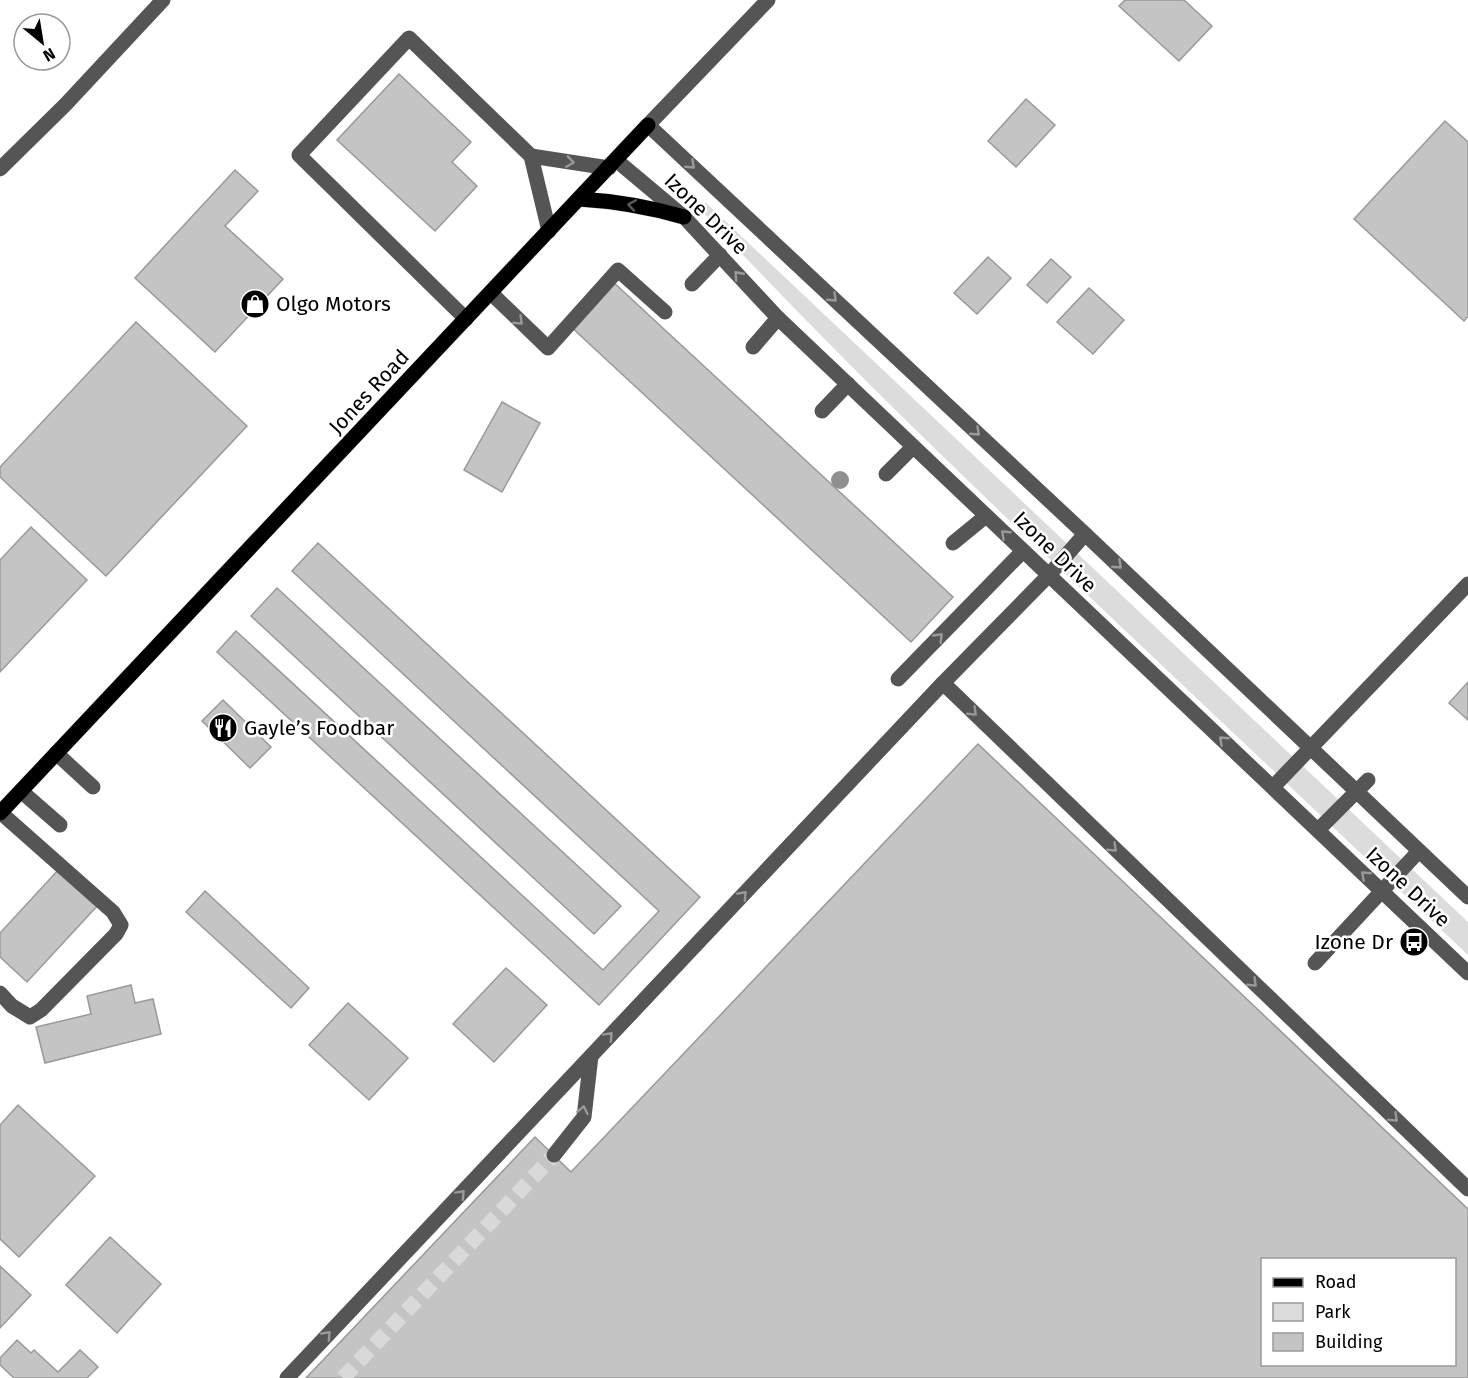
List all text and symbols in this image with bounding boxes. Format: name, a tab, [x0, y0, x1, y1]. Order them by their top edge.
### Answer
north arrow	[12, 12, 72, 72]
text: N	[40, 44, 59, 65]
one-way arrow	[564, 155, 574, 168]
one-way arrow	[684, 158, 695, 169]
street label: Izone Drive	[659, 168, 753, 260]
one-way arrow	[627, 199, 637, 212]
one-way arrow	[735, 271, 746, 282]
shop icon: Olgo Motors	[239, 288, 271, 320]
place label: Olgo Motors	[276, 291, 391, 317]
one-way arrow	[826, 291, 837, 302]
one-way arrow	[512, 313, 523, 324]
street label: Jones Road	[323, 344, 415, 440]
one-way arrow	[969, 425, 979, 436]
street label: Izone Drive	[1008, 506, 1102, 598]
one-way arrow	[1002, 530, 1012, 541]
one-way arrow	[1110, 558, 1121, 569]
one-way arrow	[932, 634, 943, 644]
one-way arrow	[966, 705, 976, 716]
restaurant icon: Gayle’s Foodbar	[207, 712, 239, 744]
place label: Gayle’s Foodbar	[244, 715, 394, 741]
one-way arrow	[1219, 737, 1230, 748]
one-way arrow	[1105, 840, 1116, 851]
street label: Izone Drive	[1360, 841, 1456, 933]
one-way arrow	[1361, 871, 1372, 882]
one-way arrow	[736, 891, 747, 901]
bus stop icon: Izone Dr	[1398, 926, 1430, 958]
place label: Izone Dr	[1315, 929, 1393, 955]
one-way arrow	[1247, 976, 1257, 987]
one-way arrow	[602, 1033, 613, 1043]
one-way arrow	[576, 1105, 589, 1115]
one-way arrow	[1387, 1111, 1397, 1122]
one-way arrow	[454, 1190, 465, 1200]
legend	[1261, 1258, 1456, 1366]
text: Road	[1315, 1271, 1357, 1293]
text: Park	[1315, 1301, 1351, 1323]
text: Building	[1315, 1331, 1383, 1353]
one-way arrow	[320, 1332, 331, 1342]

